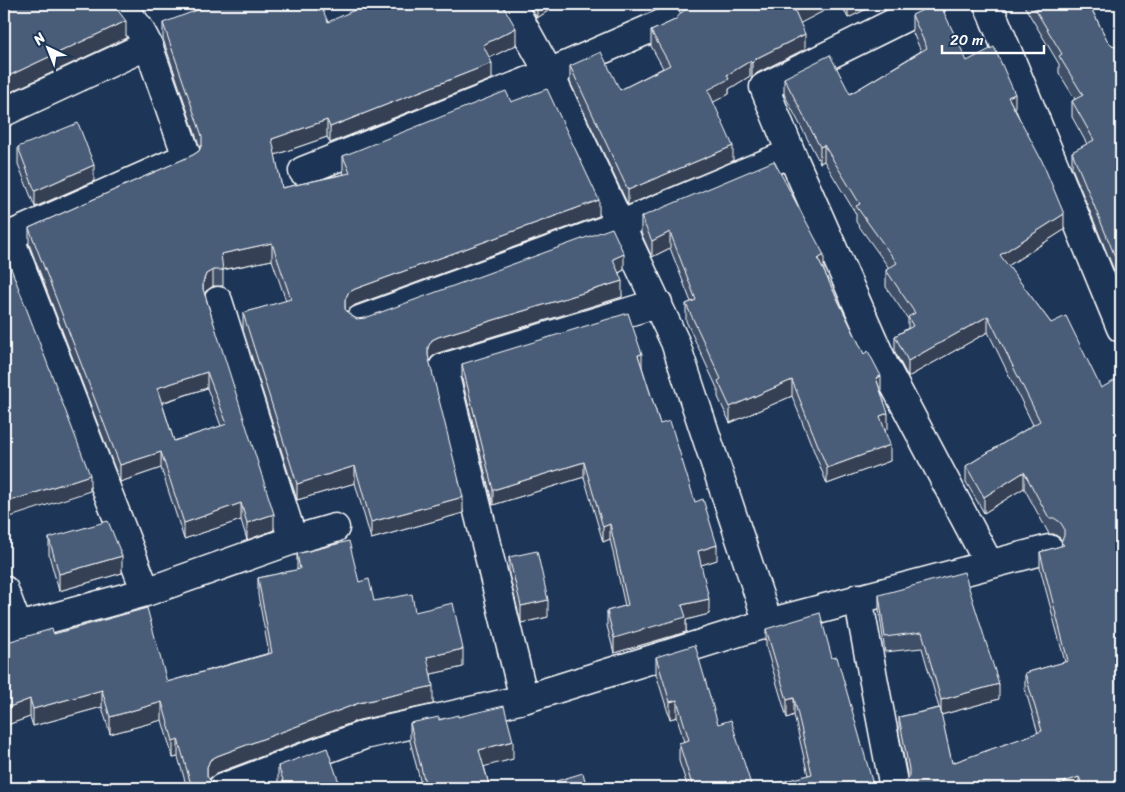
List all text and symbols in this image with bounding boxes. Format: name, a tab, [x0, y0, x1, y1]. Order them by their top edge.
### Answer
north arrow	[22, 22, 72, 72]
scale bar	[942, 22, 1045, 54]
text: N	[27, 26, 52, 52]
text: 20 m	[950, 27, 984, 53]

